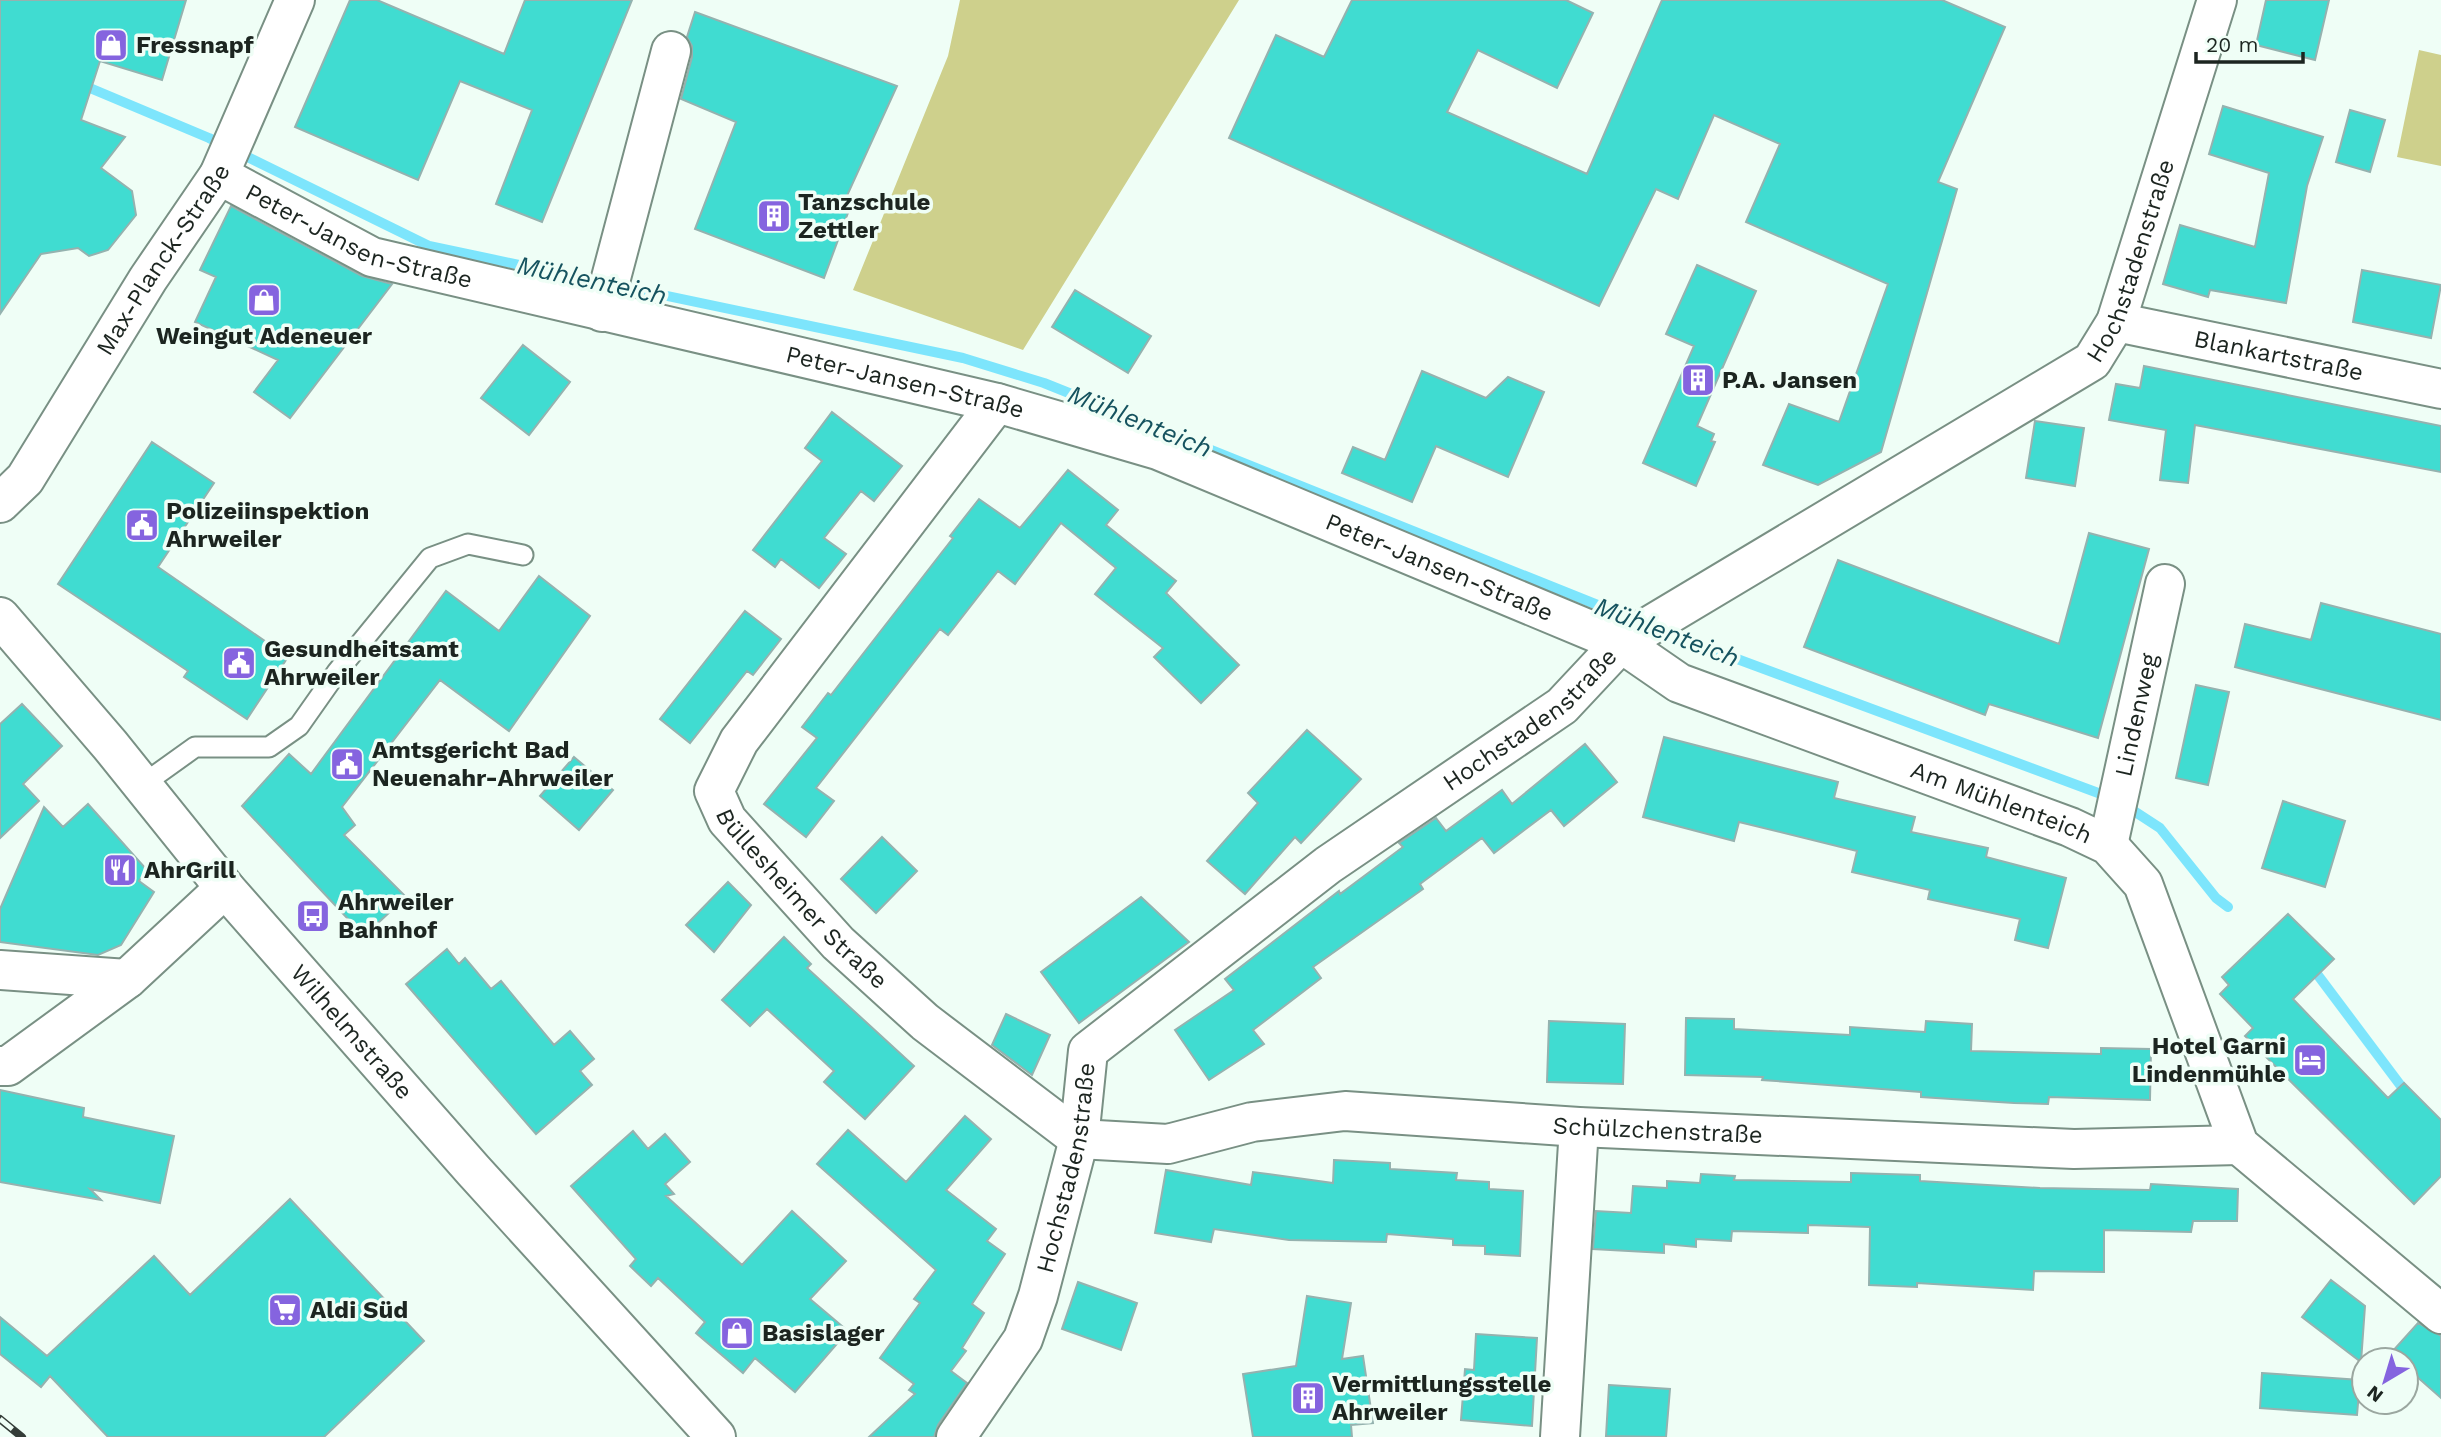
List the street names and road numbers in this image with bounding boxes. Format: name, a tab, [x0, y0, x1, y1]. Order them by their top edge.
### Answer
street label: Hochstadenstraße	[2081, 156, 2180, 368]
street label: Max-Planck-Straße	[91, 160, 236, 360]
street label: Peter-Jansen-Straße	[241, 178, 475, 294]
street label: Blankartstraße	[2191, 324, 2366, 387]
street label: Peter-Jansen-Straße	[783, 340, 1027, 424]
street label: Peter-Jansen-Straße	[1321, 507, 1557, 627]
street label: Hochstadenstraße	[1438, 643, 1623, 797]
street label: Lindenweg	[2109, 651, 2163, 779]
street label: Am Mühlenteich	[1907, 756, 2097, 849]
street label: Büllesheimer Straße	[710, 804, 893, 995]
street label: Wilhelmstraße	[285, 959, 418, 1105]
street label: Hochstadenstraße	[1031, 1061, 1101, 1276]
street label: Schülzchenstraße	[1552, 1111, 1763, 1149]

